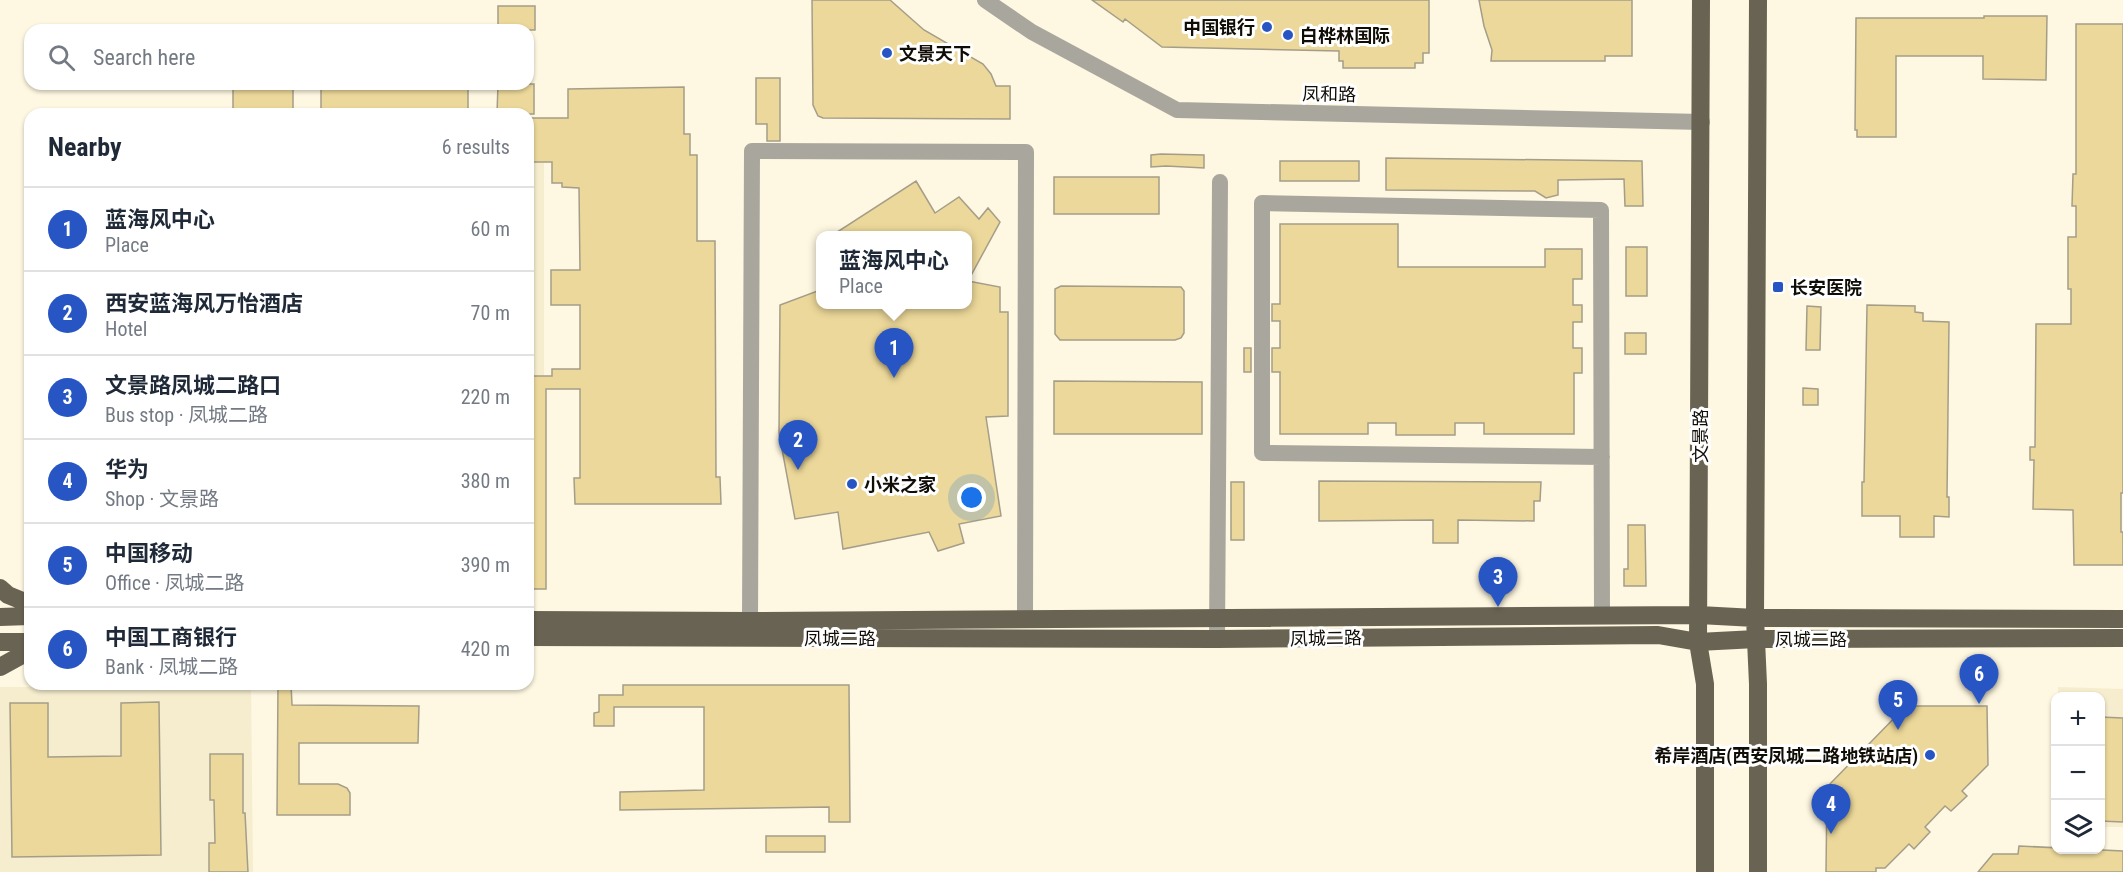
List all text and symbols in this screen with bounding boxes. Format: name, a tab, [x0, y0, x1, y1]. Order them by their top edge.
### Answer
place label: 中国银行	[1183, 17, 1255, 38]
marker: 中国银行	[1260, 20, 1274, 34]
search box	[24, 24, 534, 90]
place label: 白桦林国际	[1300, 25, 1390, 46]
marker: 白桦林国际	[1281, 28, 1295, 42]
icon: search	[45, 41, 78, 74]
place label: 文景天下	[899, 43, 971, 64]
text: Search here	[93, 45, 195, 70]
marker: 文景天下	[880, 46, 894, 60]
street label: 凤和路	[1302, 83, 1356, 105]
text: Nearby	[48, 132, 122, 162]
text: 6 results	[442, 135, 510, 159]
text: 蓝海风中心	[105, 207, 215, 232]
text: 1	[62, 217, 73, 241]
text: 60 m	[471, 217, 510, 241]
popup	[816, 231, 972, 309]
text: Place	[105, 233, 149, 257]
text: 蓝海风中心	[839, 248, 949, 273]
text: Place	[839, 274, 883, 298]
place label: 长安医院	[1790, 277, 1862, 298]
marker: 长安医院	[1771, 280, 1785, 294]
text: 西安蓝海风万怡酒店	[105, 291, 303, 316]
text: 2	[62, 301, 73, 325]
text: 70 m	[471, 301, 510, 325]
text: Hotel	[105, 317, 147, 341]
pin: 1	[874, 328, 914, 378]
text: 文景路凤城二路口	[105, 373, 281, 398]
text: 3	[62, 385, 73, 409]
text: 220 m	[461, 385, 510, 409]
text: Bus stop · 凤城二路	[105, 403, 268, 427]
street label: 文景路	[1690, 409, 1711, 463]
pin: 2	[778, 420, 818, 470]
text: 华为	[105, 457, 149, 482]
text: 4	[62, 469, 73, 493]
text: 380 m	[461, 469, 510, 493]
place label: 小米之家	[864, 474, 936, 495]
marker: 小米之家	[845, 477, 859, 491]
your location	[957, 483, 986, 512]
text: Shop · 文景路	[105, 487, 219, 511]
text: 中国移动	[105, 541, 193, 566]
text: 5	[62, 553, 73, 577]
text: 390 m	[461, 553, 510, 577]
pin: 3	[1478, 558, 1518, 607]
text: Office · 凤城二路	[105, 571, 245, 595]
text: 中国工商银行	[105, 625, 237, 650]
street label: 凤城二路	[1290, 627, 1362, 649]
street label: 凤城二路	[804, 628, 876, 649]
street label: 凤城二路	[1775, 629, 1847, 650]
text: 6	[62, 637, 73, 661]
text: 420 m	[461, 637, 510, 661]
pin: 6	[1960, 654, 1998, 704]
text: Bank · 凤城二路	[105, 655, 238, 679]
pin: 5	[1878, 680, 1918, 730]
map controls	[2051, 692, 2105, 854]
button: +	[2051, 692, 2105, 746]
place label: 希岸酒店(西安凤城二路地铁站店)	[1654, 745, 1918, 767]
button: −	[2051, 746, 2105, 800]
marker: 希岸酒店(西安凤城二路地铁站店)	[1923, 748, 1937, 762]
pin: 4	[1812, 784, 1850, 834]
button: layers	[2051, 800, 2105, 854]

